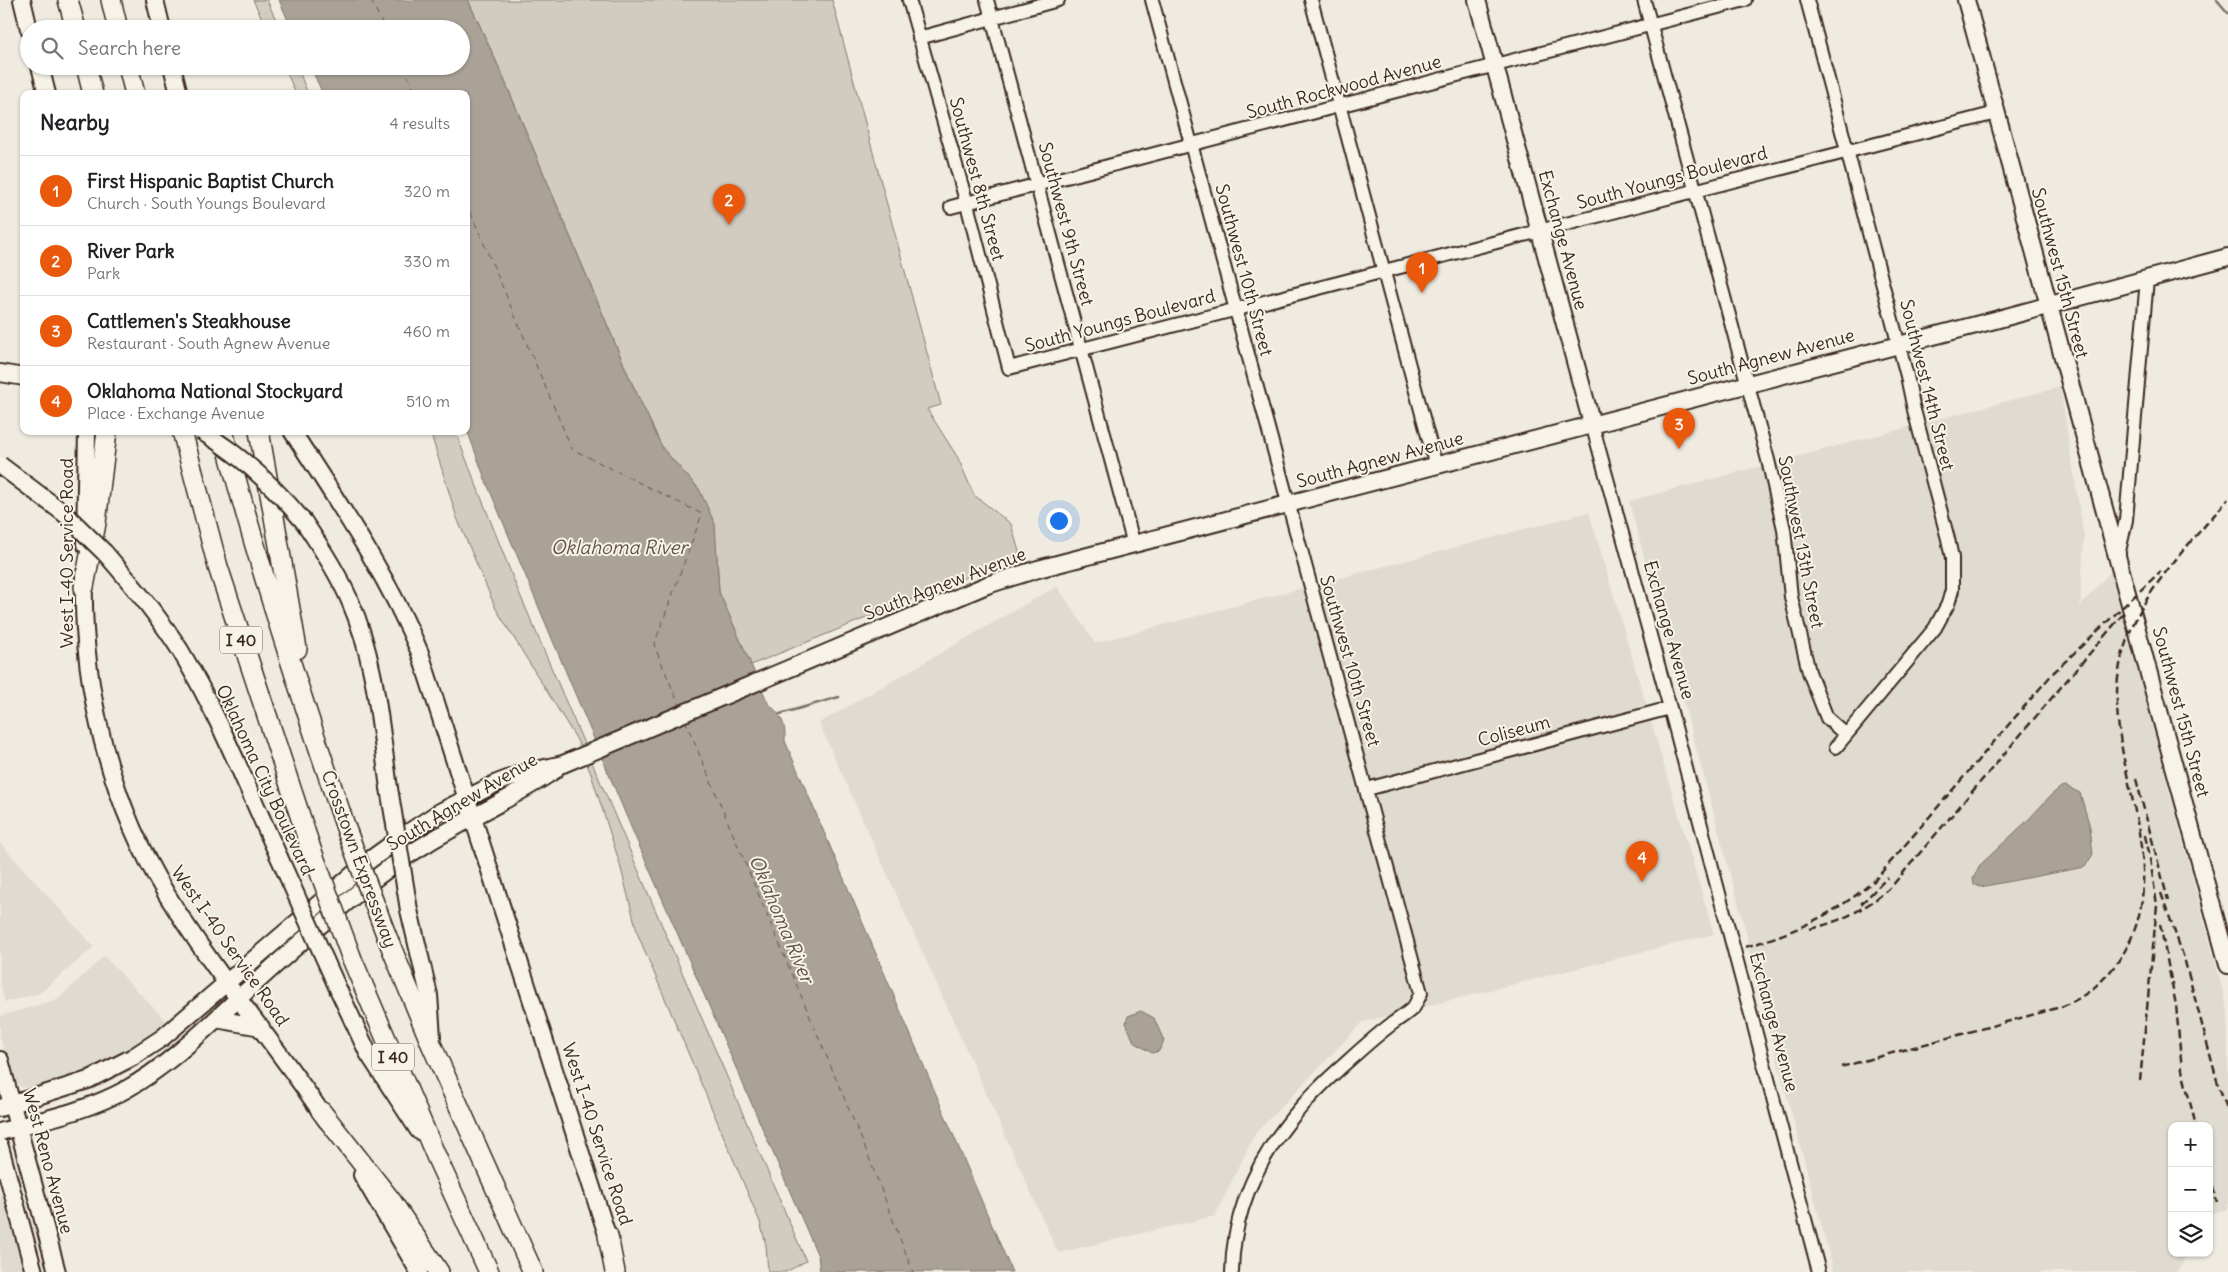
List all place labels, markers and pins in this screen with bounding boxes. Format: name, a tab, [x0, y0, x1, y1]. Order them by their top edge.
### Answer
pin: 2	[713, 184, 745, 225]
pin: 1	[1406, 252, 1438, 293]
pin: 3	[1663, 408, 1695, 449]
pin: 4	[1626, 841, 1658, 882]

